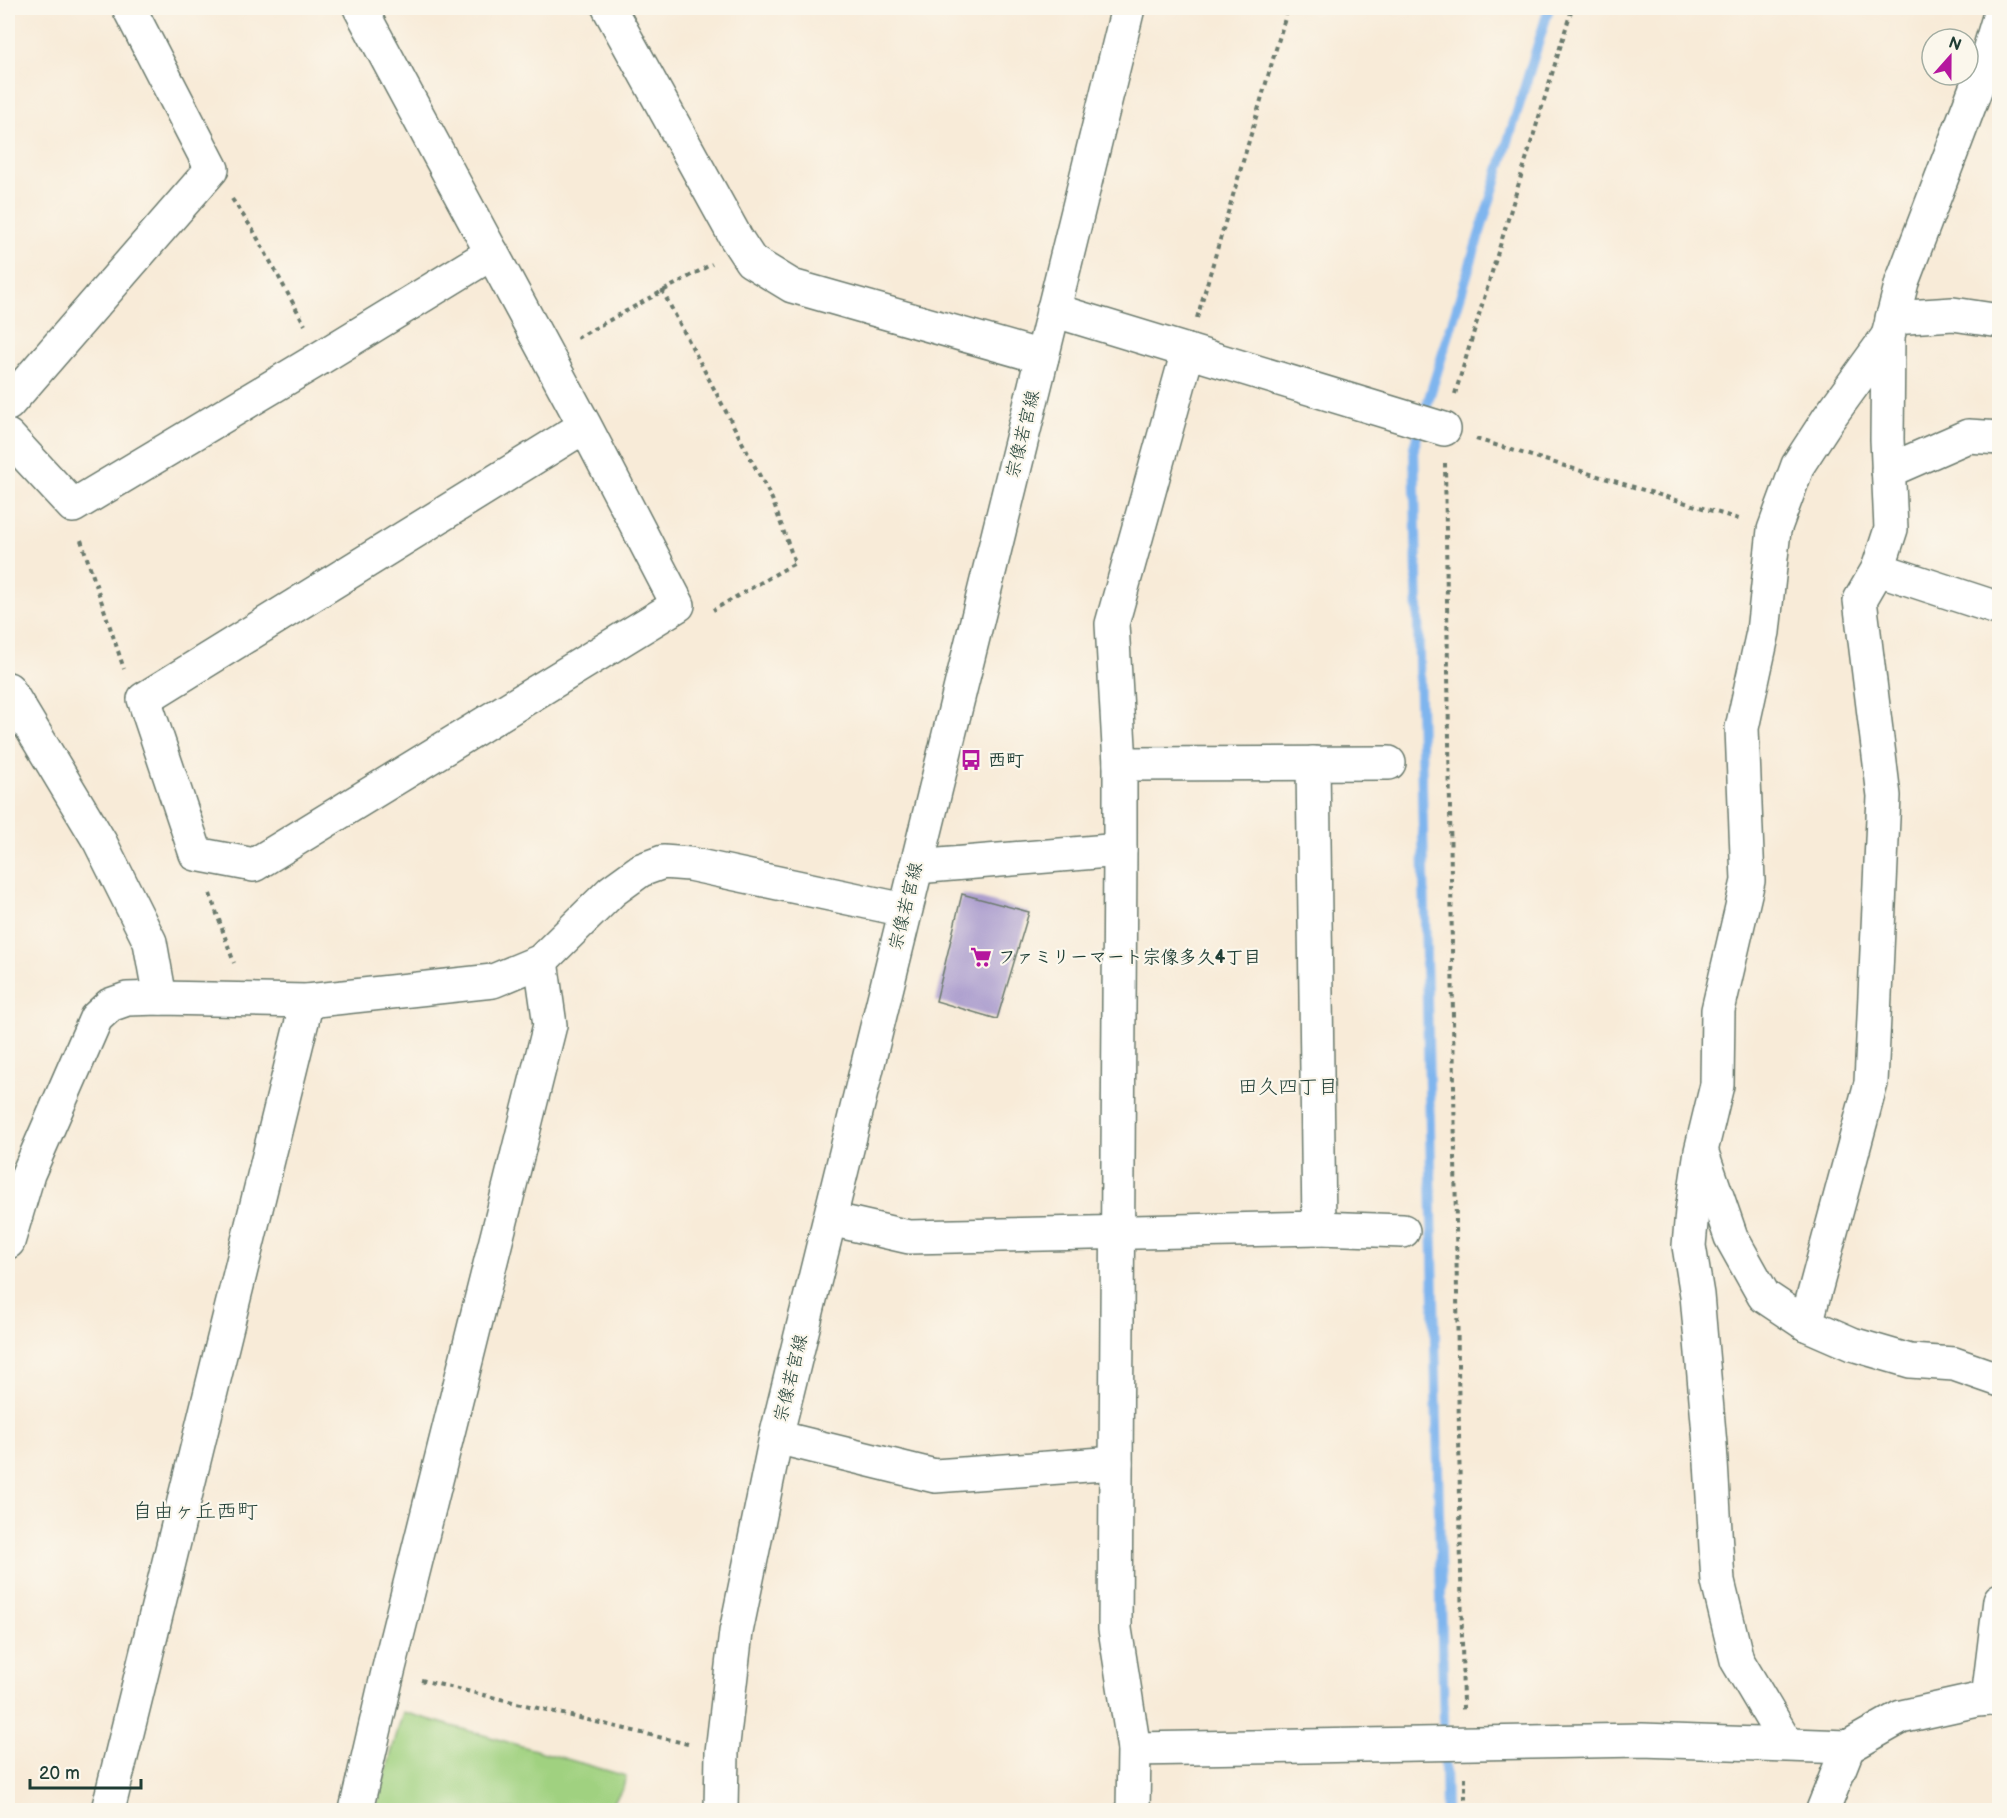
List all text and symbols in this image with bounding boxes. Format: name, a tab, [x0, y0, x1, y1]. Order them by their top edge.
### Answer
north arrow	[1920, 27, 1980, 87]
text: N	[1946, 33, 1964, 55]
street label: 宗像若宮線	[1002, 388, 1044, 480]
bus stop icon: 西町	[959, 748, 983, 772]
place label: 西町	[988, 750, 1024, 771]
street label: 宗像若宮線	[885, 860, 927, 952]
supermarket icon: ファミリーマート宗像多久4丁目	[969, 945, 993, 969]
place label: ファミリーマート宗像多久4丁目	[998, 947, 1261, 968]
district label: 田久四丁目	[1238, 1075, 1338, 1099]
street label: 宗像若宮線	[770, 1332, 812, 1424]
district label: 自由ヶ丘西町	[132, 1499, 258, 1524]
scale bar	[30, 1752, 141, 1790]
text: 20 m	[39, 1763, 80, 1784]

